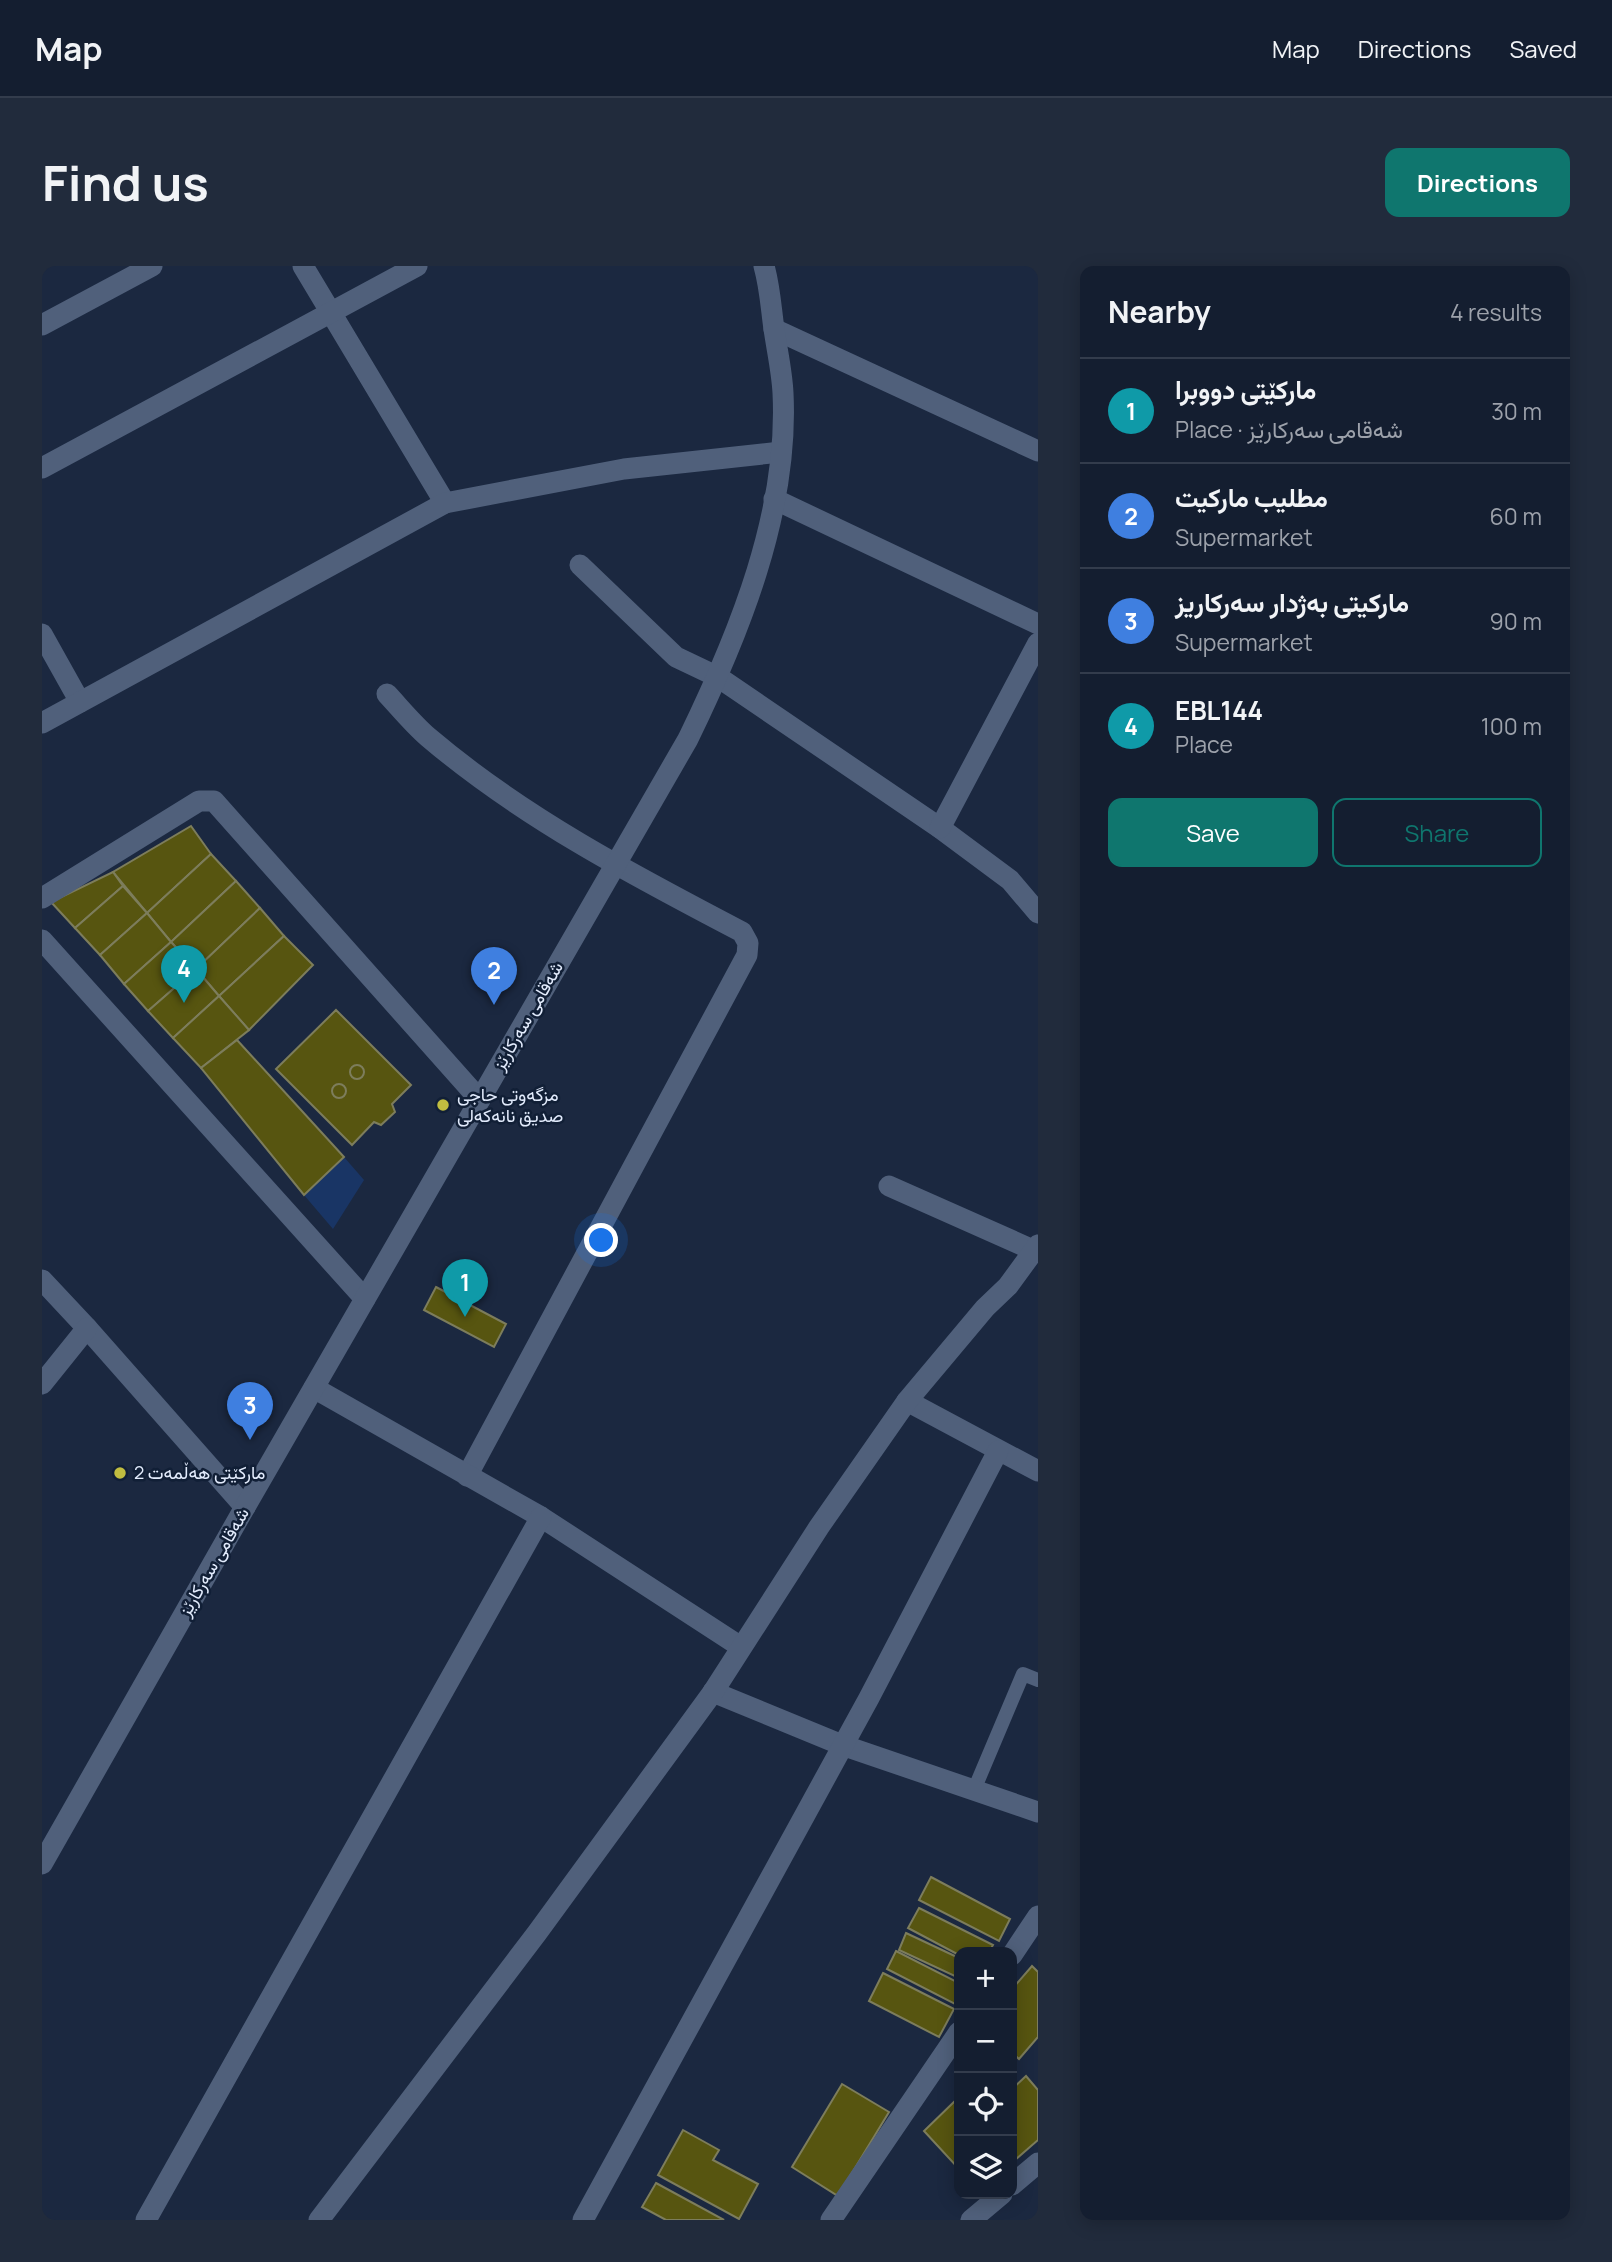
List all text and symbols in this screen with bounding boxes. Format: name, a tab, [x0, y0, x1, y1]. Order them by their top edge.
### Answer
text: Map	[35, 26, 103, 71]
text: Map	[1272, 32, 1320, 65]
text: Directions	[1358, 32, 1471, 65]
text: Saved	[1509, 32, 1577, 65]
button: Directions	[1385, 148, 1570, 217]
text: Find us	[42, 149, 209, 216]
text: Nearby	[1108, 291, 1211, 332]
text: 4 results	[1450, 296, 1542, 328]
text: ماركێتى دووبرا	[1175, 371, 1316, 407]
text: 1	[1126, 395, 1136, 427]
text: 30 m	[1491, 395, 1542, 427]
text: Place · شەقامی سەرکارێز	[1175, 413, 1403, 445]
text: مطلیب مارکیت	[1175, 479, 1328, 515]
text: 2	[1124, 500, 1138, 532]
text: 60 m	[1490, 500, 1542, 532]
text: Supermarket	[1175, 521, 1313, 553]
text: مارکیتی بەژدار سەرکاریز	[1175, 584, 1409, 620]
text: 3	[1124, 605, 1138, 637]
text: 90 m	[1490, 605, 1542, 637]
text: Supermarket	[1175, 626, 1313, 658]
text: EBL144	[1175, 692, 1263, 728]
text: 4	[1124, 710, 1138, 742]
text: 100 m	[1481, 710, 1542, 742]
text: Place	[1175, 728, 1233, 760]
button: Save	[1108, 798, 1318, 867]
button: Share	[1332, 798, 1542, 867]
pin: 4	[161, 945, 207, 1003]
pin: 2	[471, 947, 517, 1005]
street label: شەقامی سەرکارێز	[486, 957, 568, 1075]
place label: مزگەوتی حاجی صدیق نانەکەلی	[457, 1082, 563, 1127]
marker: مزگەوتی حاجی صدیق نانەکەلی	[435, 1097, 451, 1113]
your location	[584, 1223, 618, 1257]
pin: 1	[442, 1259, 488, 1317]
pin: 3	[227, 1382, 273, 1440]
place label: مارکێتی هەڵمەت 2	[134, 1460, 265, 1484]
marker: مارکێتی هەڵمەت 2	[112, 1465, 128, 1481]
street label: شەقامی سەرکارێز	[172, 1503, 254, 1621]
map controls	[954, 1947, 1017, 2199]
button: +	[954, 1947, 1017, 2010]
button: −	[954, 2010, 1017, 2073]
button: locate	[954, 2073, 1017, 2136]
button: layers	[954, 2136, 1017, 2199]

